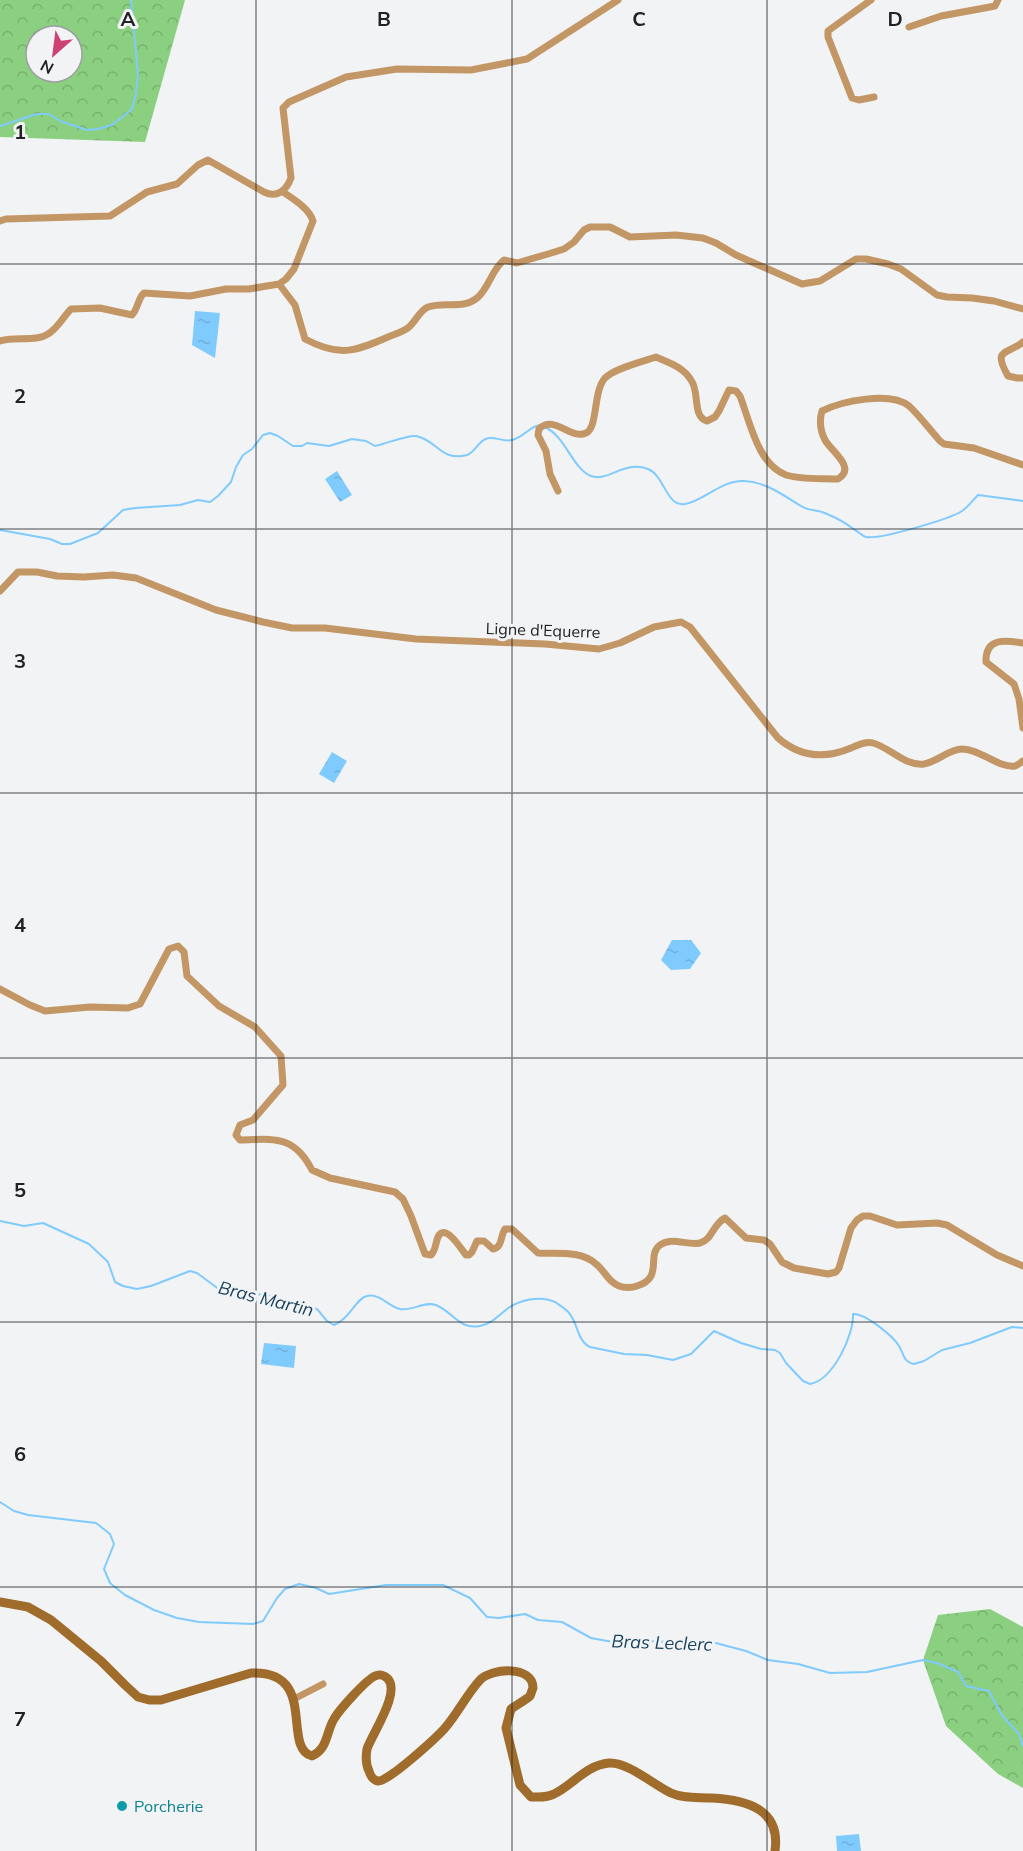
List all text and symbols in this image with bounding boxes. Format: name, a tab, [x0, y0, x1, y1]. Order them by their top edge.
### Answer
text: A	[121, 6, 136, 31]
text: B	[377, 6, 391, 31]
text: C	[632, 6, 646, 31]
text: D	[887, 6, 903, 31]
north arrow	[24, 24, 84, 84]
text: N	[37, 56, 57, 79]
text: 1	[14, 119, 26, 144]
text: 2	[14, 383, 26, 408]
street label: Ligne d'Equerre	[485, 618, 601, 642]
text: 3	[14, 648, 26, 673]
text: 4	[14, 912, 26, 937]
text: 5	[14, 1177, 26, 1202]
water label: Bras Martin	[216, 1276, 316, 1321]
text: 6	[14, 1441, 26, 1466]
water label: Bras Leclerc	[611, 1629, 713, 1656]
text: 7	[14, 1706, 26, 1731]
place label: Porcherie	[134, 1796, 203, 1816]
marker: Porcherie	[115, 1799, 129, 1813]

